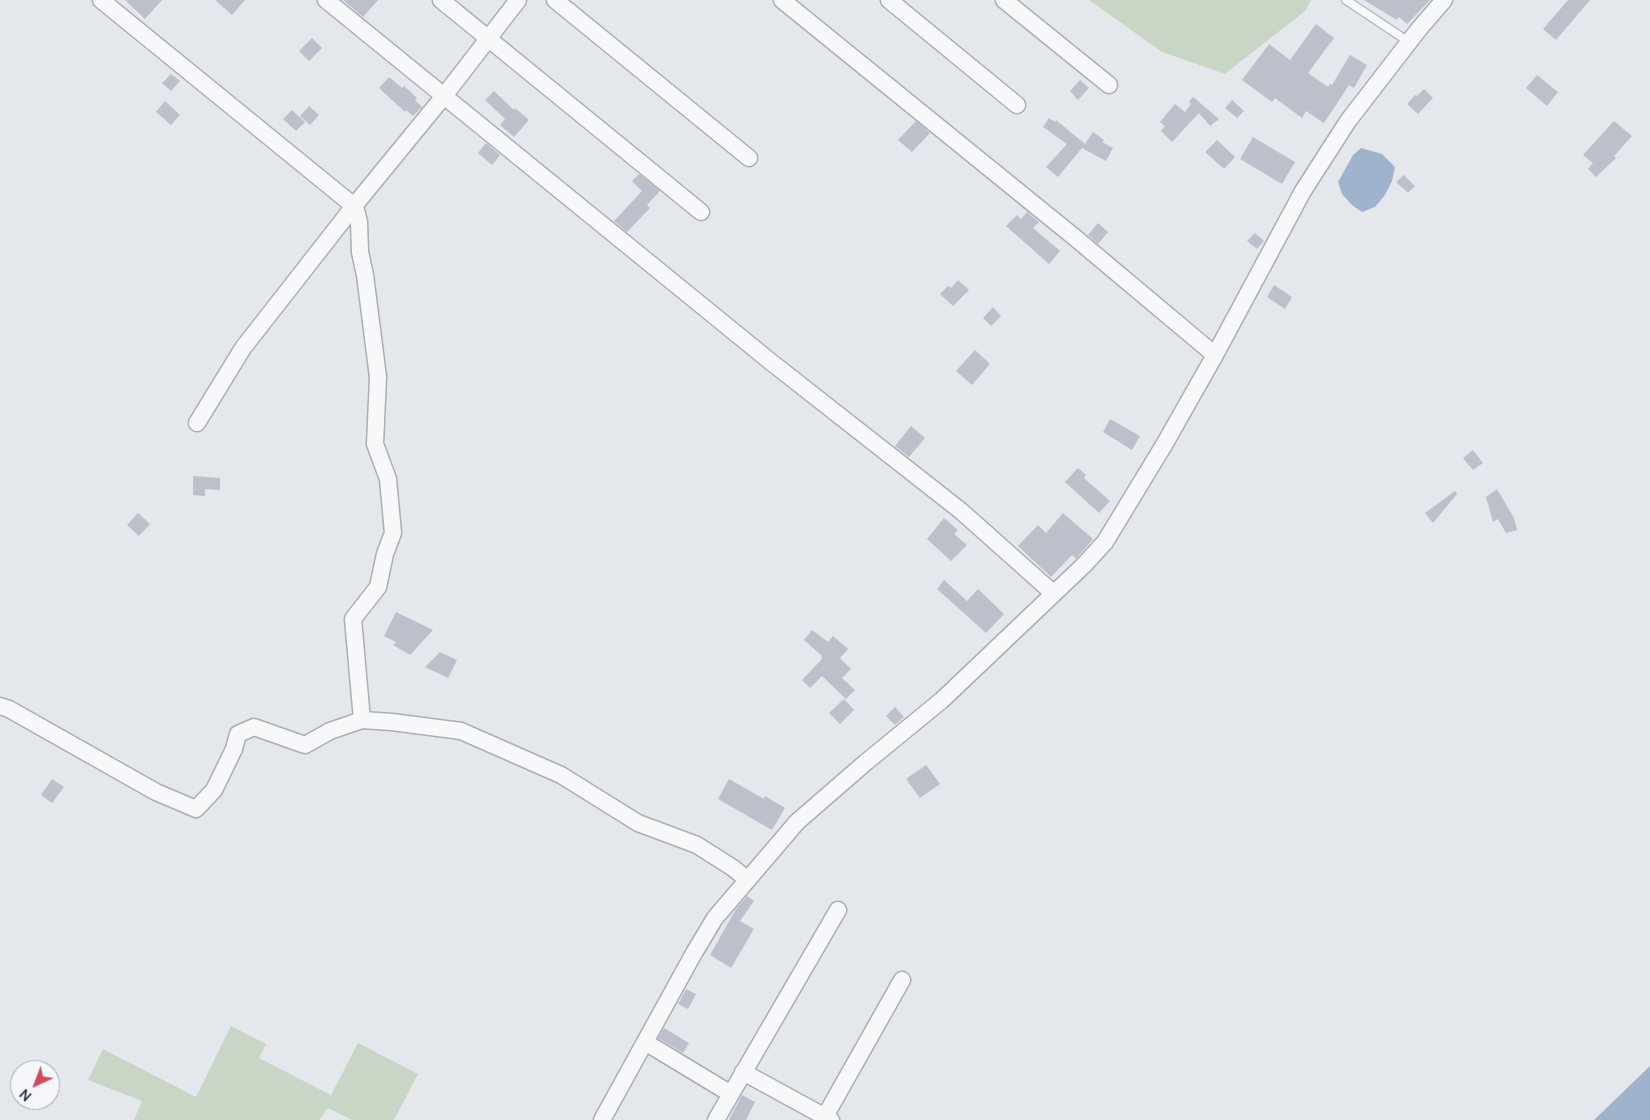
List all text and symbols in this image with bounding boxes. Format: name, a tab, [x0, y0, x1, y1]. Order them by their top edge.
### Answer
north arrow	[10, 1060, 60, 1110]
text: N	[15, 1085, 35, 1106]

